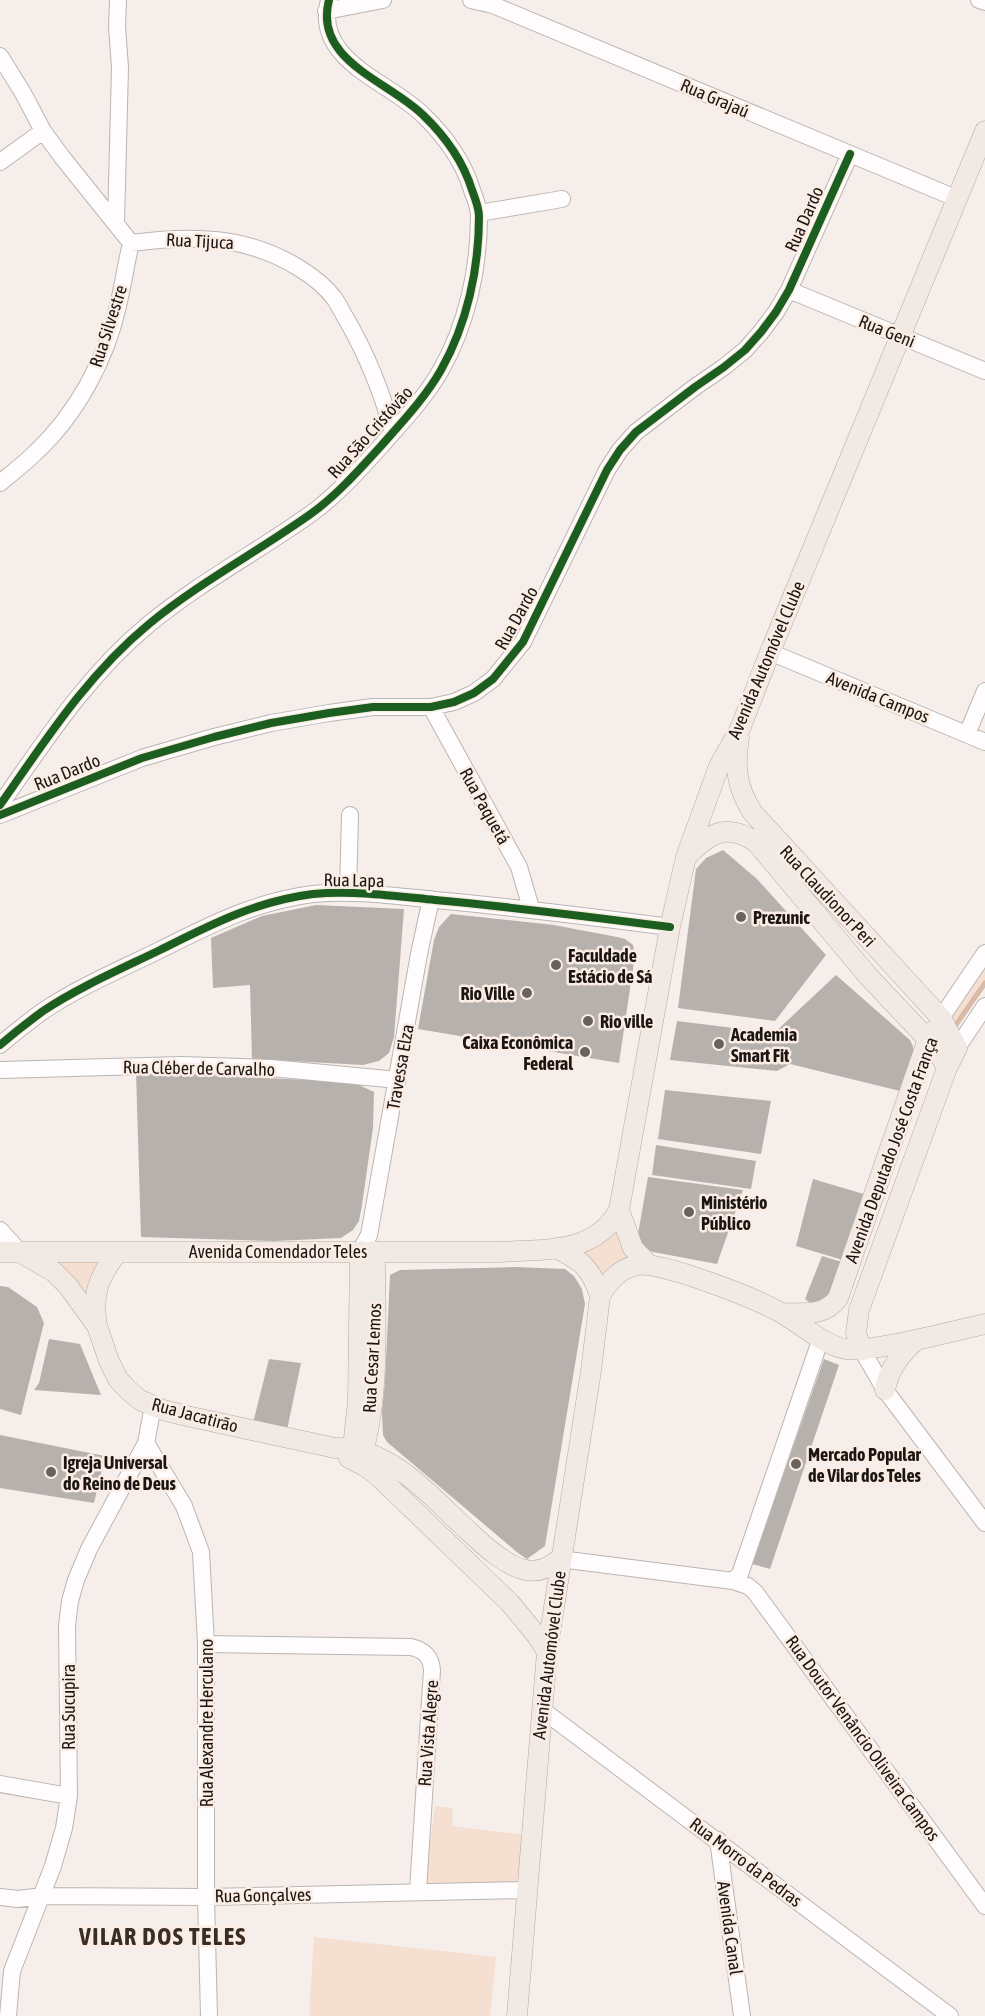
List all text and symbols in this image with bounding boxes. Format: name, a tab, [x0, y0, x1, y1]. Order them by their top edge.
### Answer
street label: Rua Grajaú	[677, 74, 753, 122]
street label: Rua Dardo	[780, 183, 828, 255]
street label: Rua Tijuca	[165, 229, 235, 253]
street label: Rua Silvestre	[85, 282, 131, 370]
street label: Rua Geni	[856, 310, 918, 352]
street label: Rua São Cristóvão	[323, 382, 417, 482]
street label: Avenida Automóvel Clube	[723, 578, 809, 742]
street label: Rua Dardo	[490, 583, 542, 653]
street label: Avenida Campos	[823, 667, 933, 727]
street label: Rua Dardo	[31, 749, 103, 795]
street label: Rua Paquetá	[455, 764, 515, 848]
street label: Rua Claudionor Peri	[776, 841, 880, 951]
street label: Rua Lapa	[323, 869, 385, 891]
place label: Prezunic	[753, 907, 810, 928]
marker: Prezunic	[734, 910, 748, 924]
place label: Faculdade Estácio de Sá	[568, 945, 652, 987]
marker: Faculdade Estácio de Sá	[549, 958, 563, 972]
place label: Rio Ville	[460, 983, 515, 1004]
marker: Rio Ville	[520, 986, 534, 1000]
place label: Rio ville	[600, 1011, 653, 1032]
marker: Rio ville	[581, 1014, 595, 1028]
street label: Travessa Elza	[382, 1023, 418, 1111]
place label: Academia Smart Fit	[730, 1024, 797, 1066]
place label: Caixa Econômica Federal	[462, 1032, 573, 1074]
street label: Avenida Deputado José Costa França	[840, 1034, 942, 1266]
marker: Academia Smart Fit	[712, 1037, 726, 1051]
marker: Caixa Econômica Federal	[578, 1045, 592, 1059]
street label: Rua Cléber de Carvalho	[123, 1056, 275, 1080]
place label: Ministério Público	[701, 1192, 768, 1234]
marker: Ministério Público	[682, 1205, 696, 1219]
street label: Avenida Comendador Teles	[189, 1241, 367, 1262]
street label: Rua Cesar Lemos	[359, 1302, 385, 1414]
street label: Rua Jacatirão	[149, 1393, 241, 1437]
place label: Mercado Popular de Vilar dos Teles	[808, 1444, 922, 1486]
place label: Igreja Universal do Reino de Deus	[63, 1452, 177, 1494]
marker: Mercado Popular de Vilar dos Teles	[789, 1457, 803, 1471]
marker: Igreja Universal do Reino de Deus	[44, 1465, 58, 1479]
street label: Avenida Automóvel Clube	[528, 1570, 570, 1740]
street label: Rua Doutor Venâncio Oliveira Campos	[781, 1631, 945, 1845]
street label: Rua Alexandre Herculano	[196, 1639, 217, 1807]
street label: Rua Sucupira	[58, 1664, 79, 1750]
street label: Rua Vista Alegre	[414, 1679, 442, 1787]
street label: Rua Morro da Pedras	[686, 1813, 806, 1911]
street label: Avenida Canal	[713, 1880, 747, 1977]
street label: Rua Gonçalves	[214, 1884, 312, 1906]
district label: VILAR DOS TELES	[78, 1923, 247, 1950]

